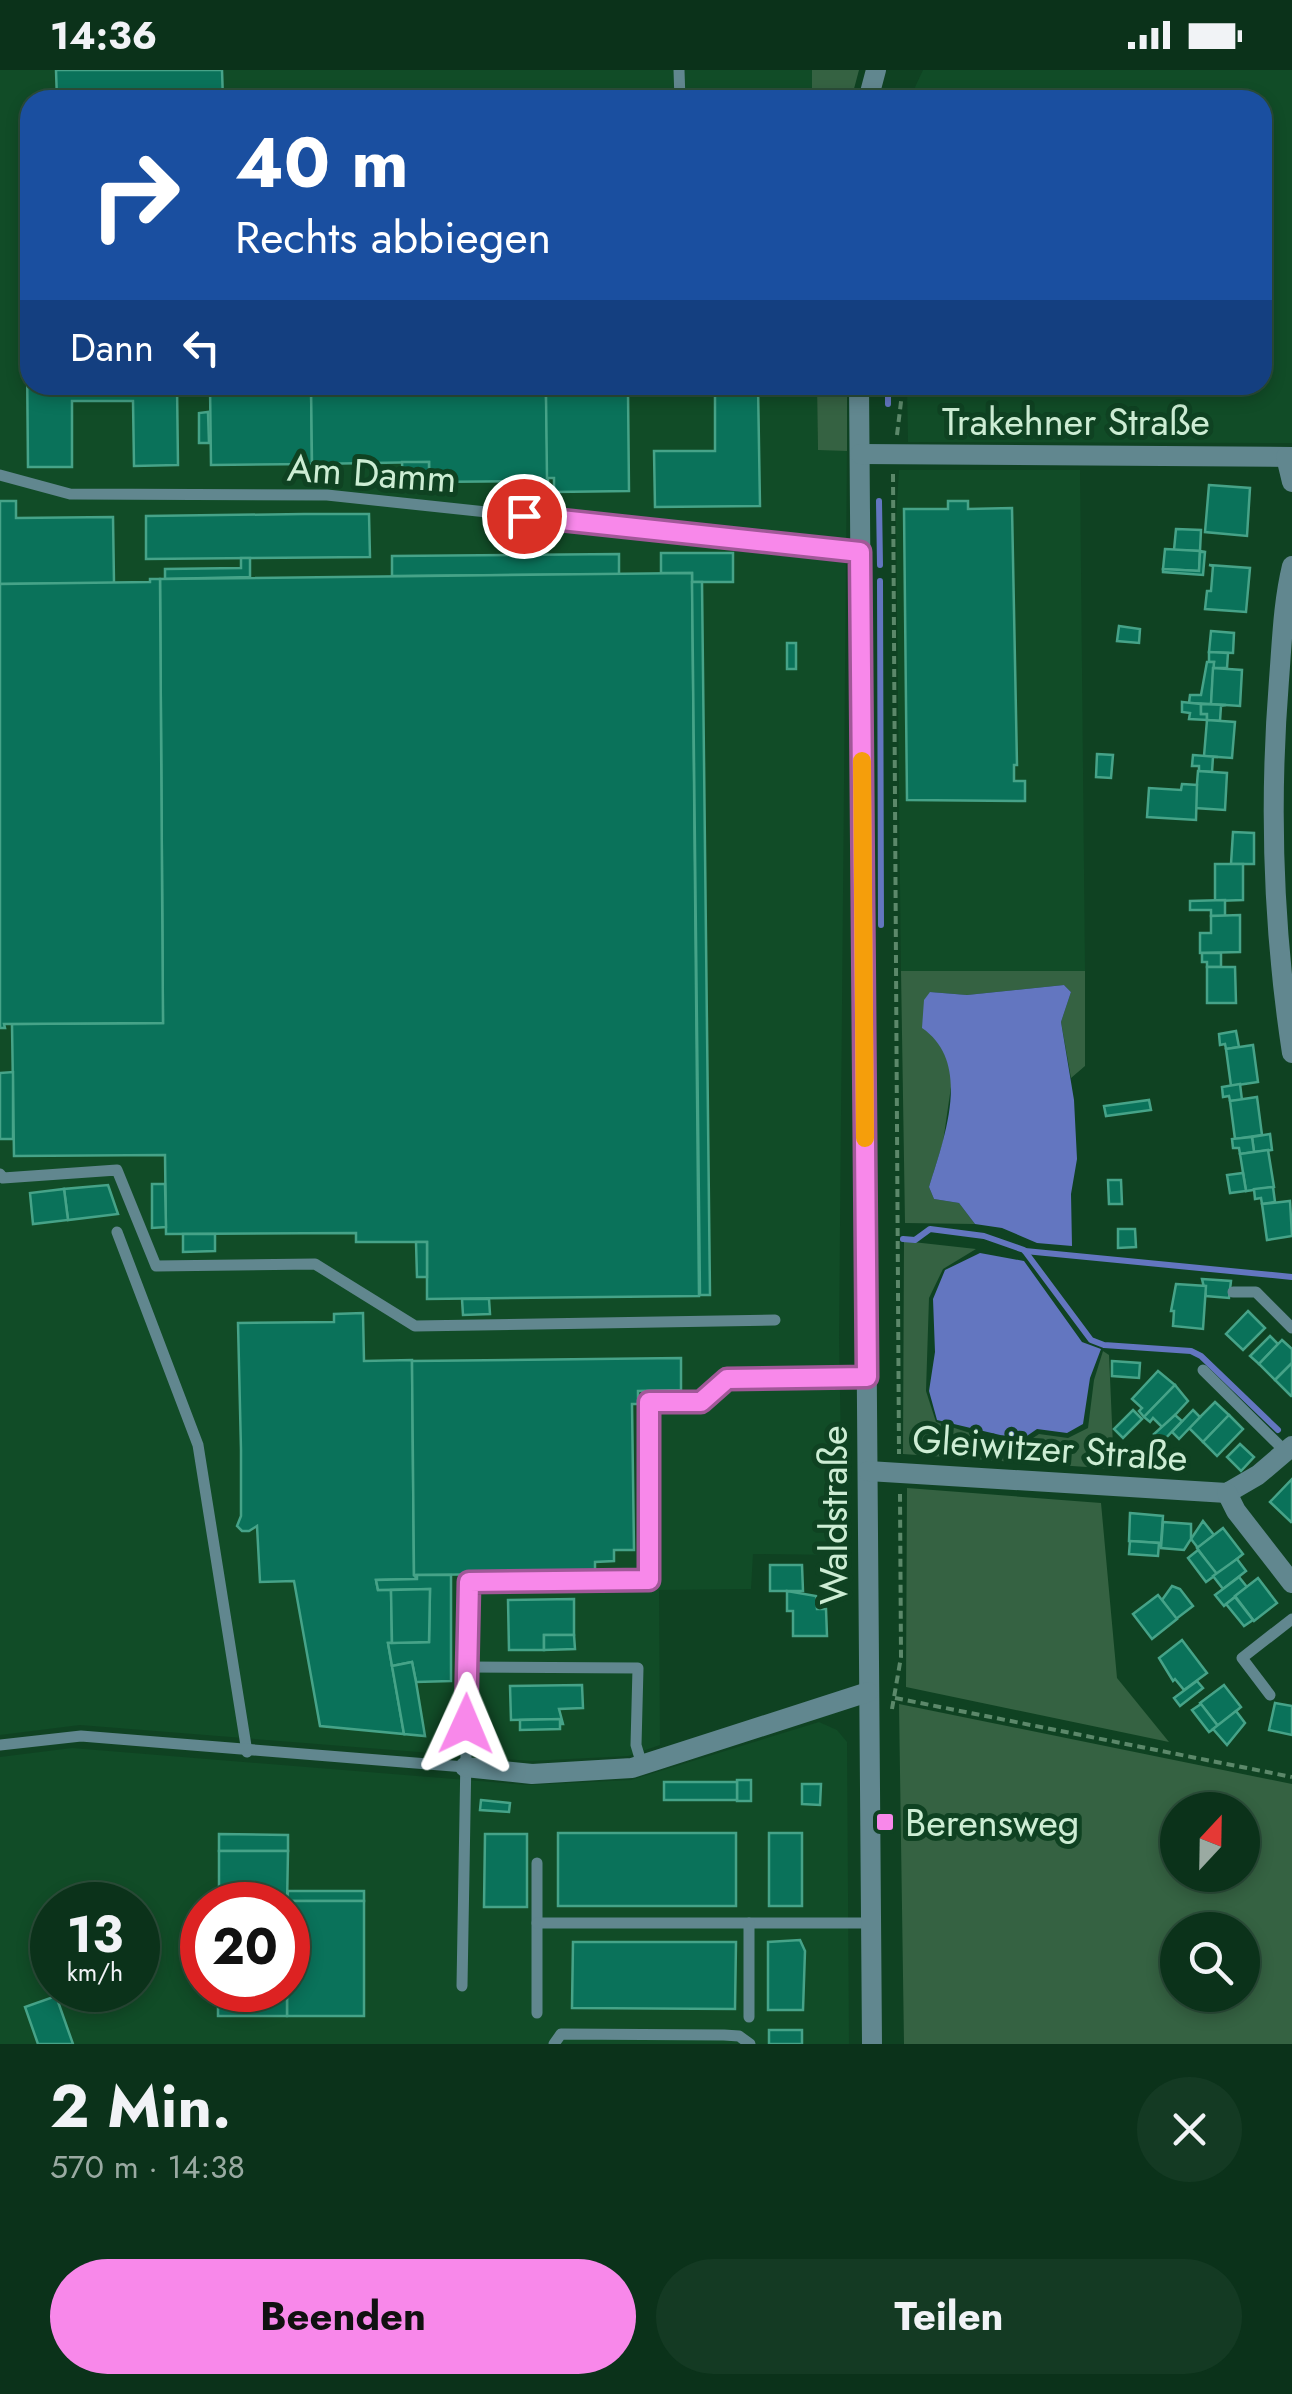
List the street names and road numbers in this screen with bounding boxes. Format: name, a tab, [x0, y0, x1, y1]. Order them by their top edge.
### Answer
street label: Trakehner Straße	[942, 394, 1210, 449]
street label: Am Damm	[286, 440, 458, 506]
street label: Gleiwitzer Straße	[911, 1411, 1189, 1485]
street label: Waldstraße	[806, 1425, 861, 1605]

